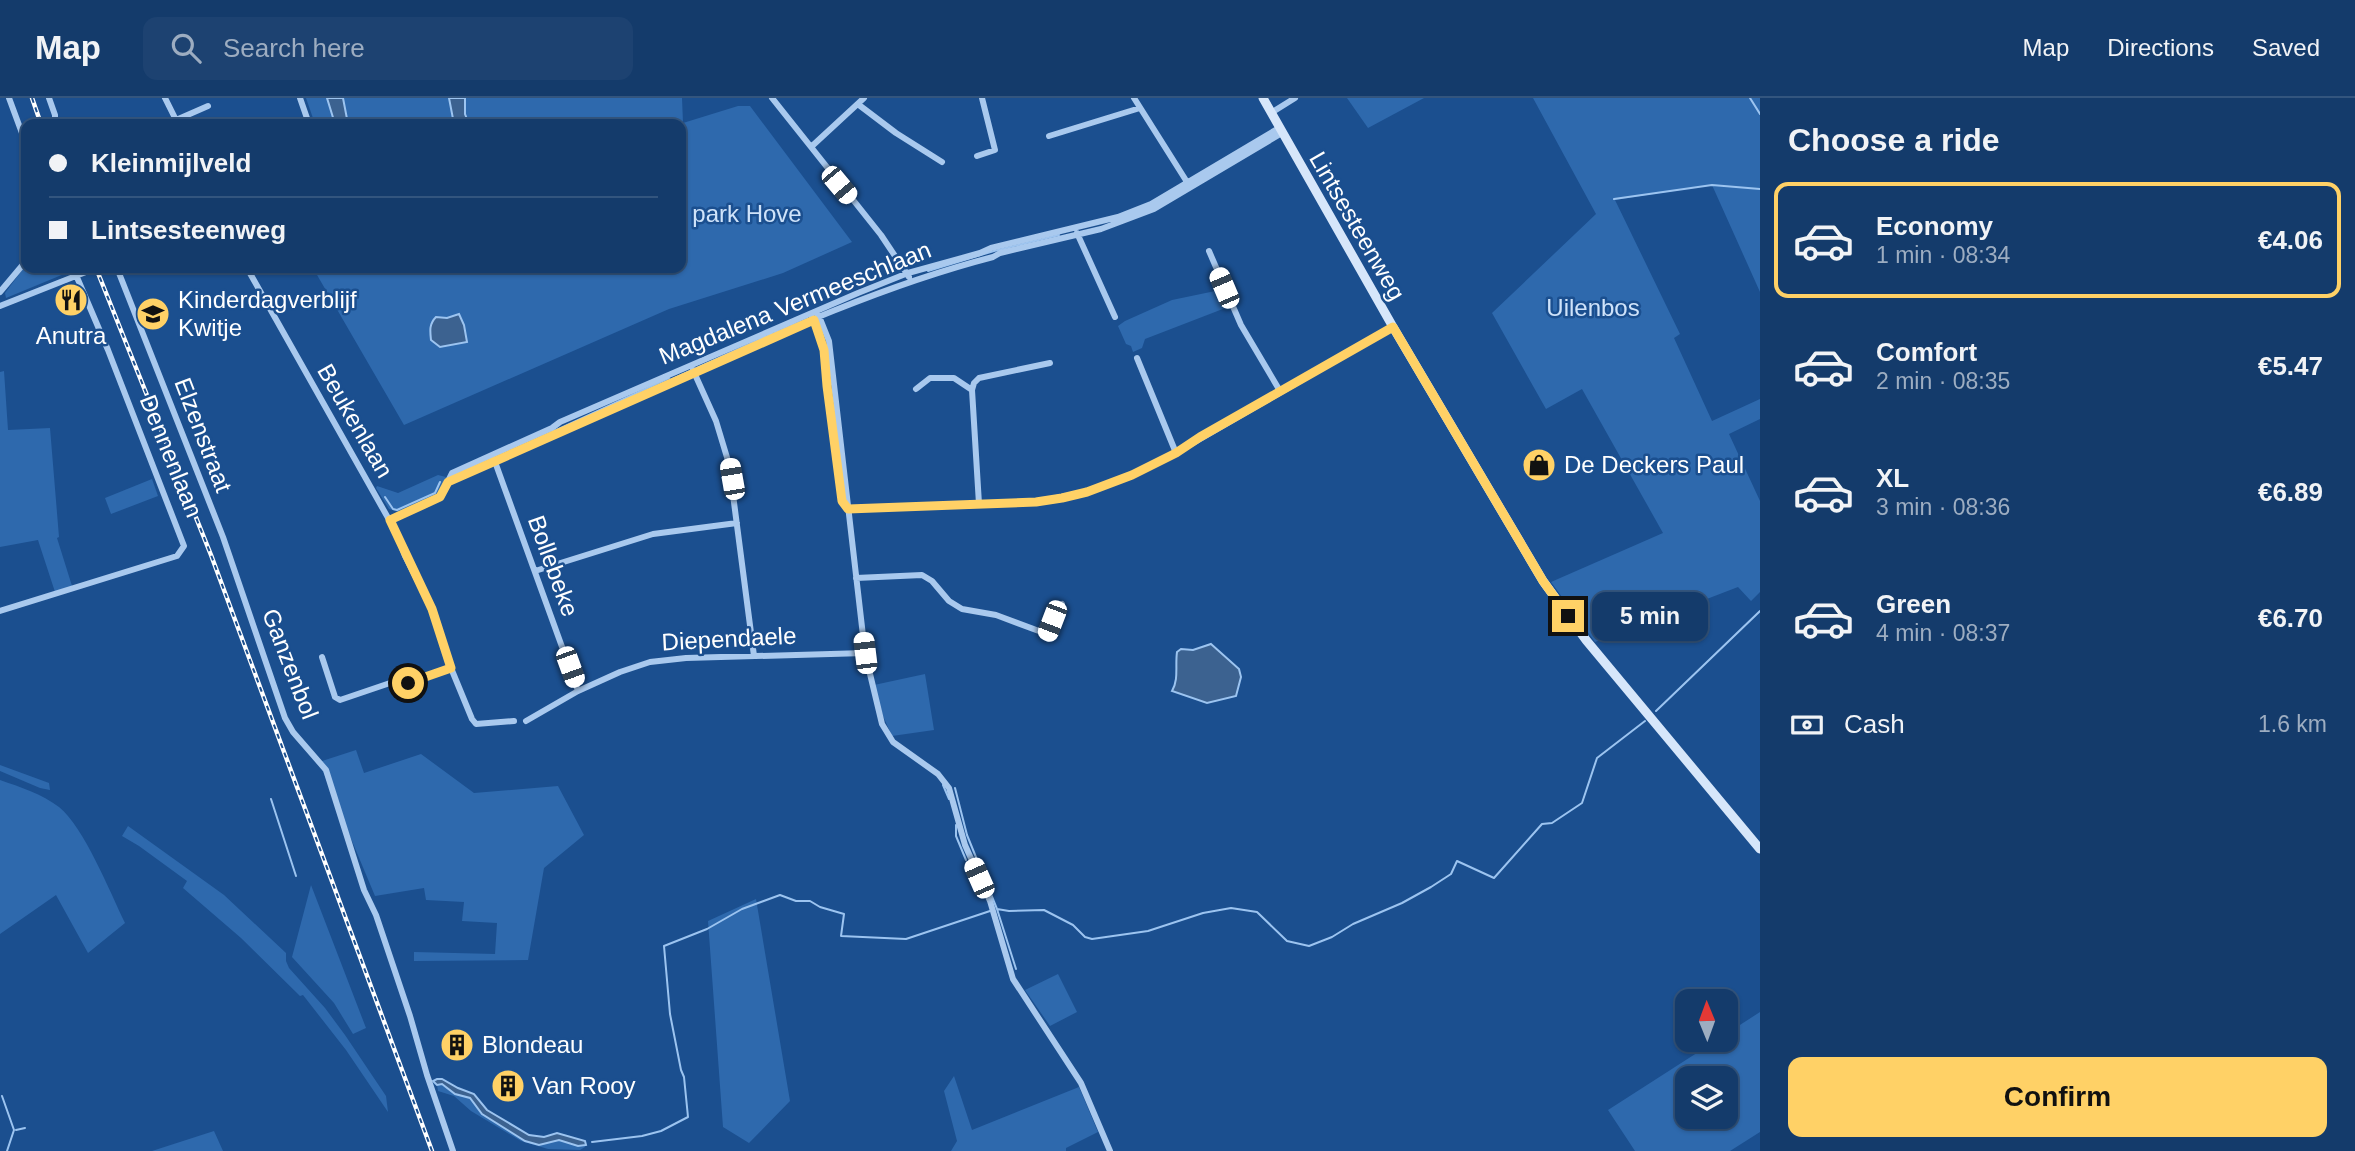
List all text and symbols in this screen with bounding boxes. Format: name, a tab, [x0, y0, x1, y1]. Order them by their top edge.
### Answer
search box	[143, 17, 633, 80]
text: Map	[35, 29, 101, 66]
icon: search	[167, 29, 205, 67]
text: Search here	[223, 33, 365, 63]
text: Map	[2023, 34, 2069, 61]
text: Directions	[2107, 34, 2214, 61]
text: Saved	[2252, 34, 2320, 61]
text: Choose a ride	[1788, 122, 2000, 158]
street label: Lintsesteenweg	[1304, 147, 1411, 305]
text: Kleinmijlveld	[91, 148, 251, 178]
car	[818, 162, 861, 208]
park label: park Hove	[692, 200, 802, 227]
icon: car	[1792, 209, 1855, 272]
text: Economy	[1876, 211, 1993, 241]
text: Lintsesteenweg	[91, 215, 286, 245]
text: €4.06	[2258, 225, 2323, 255]
street label: Magdalena Vermeeschlaan	[655, 236, 935, 370]
text: 1 min · 08:34	[1876, 242, 2010, 268]
car	[1207, 265, 1242, 311]
restaurant icon: Anutra	[52, 281, 90, 319]
place label: Kinderdagverblijf Kwitje	[178, 286, 357, 341]
park label: Uilenbos	[1546, 294, 1640, 321]
school or university icon: Kinderdagverblijf Kwitje	[134, 295, 172, 333]
place label: Anutra	[36, 322, 107, 349]
icon: car	[1792, 335, 1855, 398]
text: Comfort	[1876, 337, 1977, 367]
text: €5.47	[2258, 351, 2323, 381]
street label: Beukenlaan	[312, 359, 399, 482]
text: 2 min · 08:35	[1876, 368, 2010, 394]
street label: Elzenstraat	[169, 374, 238, 496]
street label: Dennenlaan	[135, 391, 208, 521]
shop icon: De Deckers Paul	[1520, 446, 1558, 484]
place label: De Deckers Paul	[1564, 451, 1744, 478]
car	[719, 456, 746, 502]
icon: car	[1792, 461, 1855, 524]
text: XL	[1876, 463, 1909, 493]
text: €6.89	[2258, 477, 2323, 507]
text: 3 min · 08:36	[1876, 494, 2010, 520]
street label: Bollebeke	[523, 512, 584, 620]
icon: car	[1792, 587, 1855, 650]
text: Green	[1876, 589, 1951, 619]
callout: 5 min	[1592, 592, 1708, 640]
car	[1035, 598, 1070, 644]
route end	[1552, 600, 1584, 632]
text: 5 min	[1620, 603, 1680, 629]
text: €6.70	[2258, 603, 2323, 633]
street label: Ganzenbol	[257, 605, 324, 723]
text: 4 min · 08:37	[1876, 620, 2010, 646]
street label: Diependaele	[661, 621, 797, 656]
car	[853, 631, 878, 675]
car	[553, 644, 588, 690]
route start	[392, 667, 424, 699]
icon: cash	[1788, 706, 1826, 744]
text: Cash	[1844, 709, 1905, 739]
text: 1.6 km	[2258, 711, 2327, 737]
car	[961, 855, 998, 901]
north arrow	[1675, 989, 1738, 1052]
map controls	[1675, 989, 1738, 1129]
building icon: Blondeau	[438, 1026, 476, 1064]
place label: Blondeau	[482, 1031, 583, 1058]
button: Confirm	[1788, 1057, 2327, 1137]
button: layers	[1675, 1066, 1738, 1129]
building icon: Van Rooy	[489, 1067, 527, 1105]
place label: Van Rooy	[532, 1072, 636, 1099]

